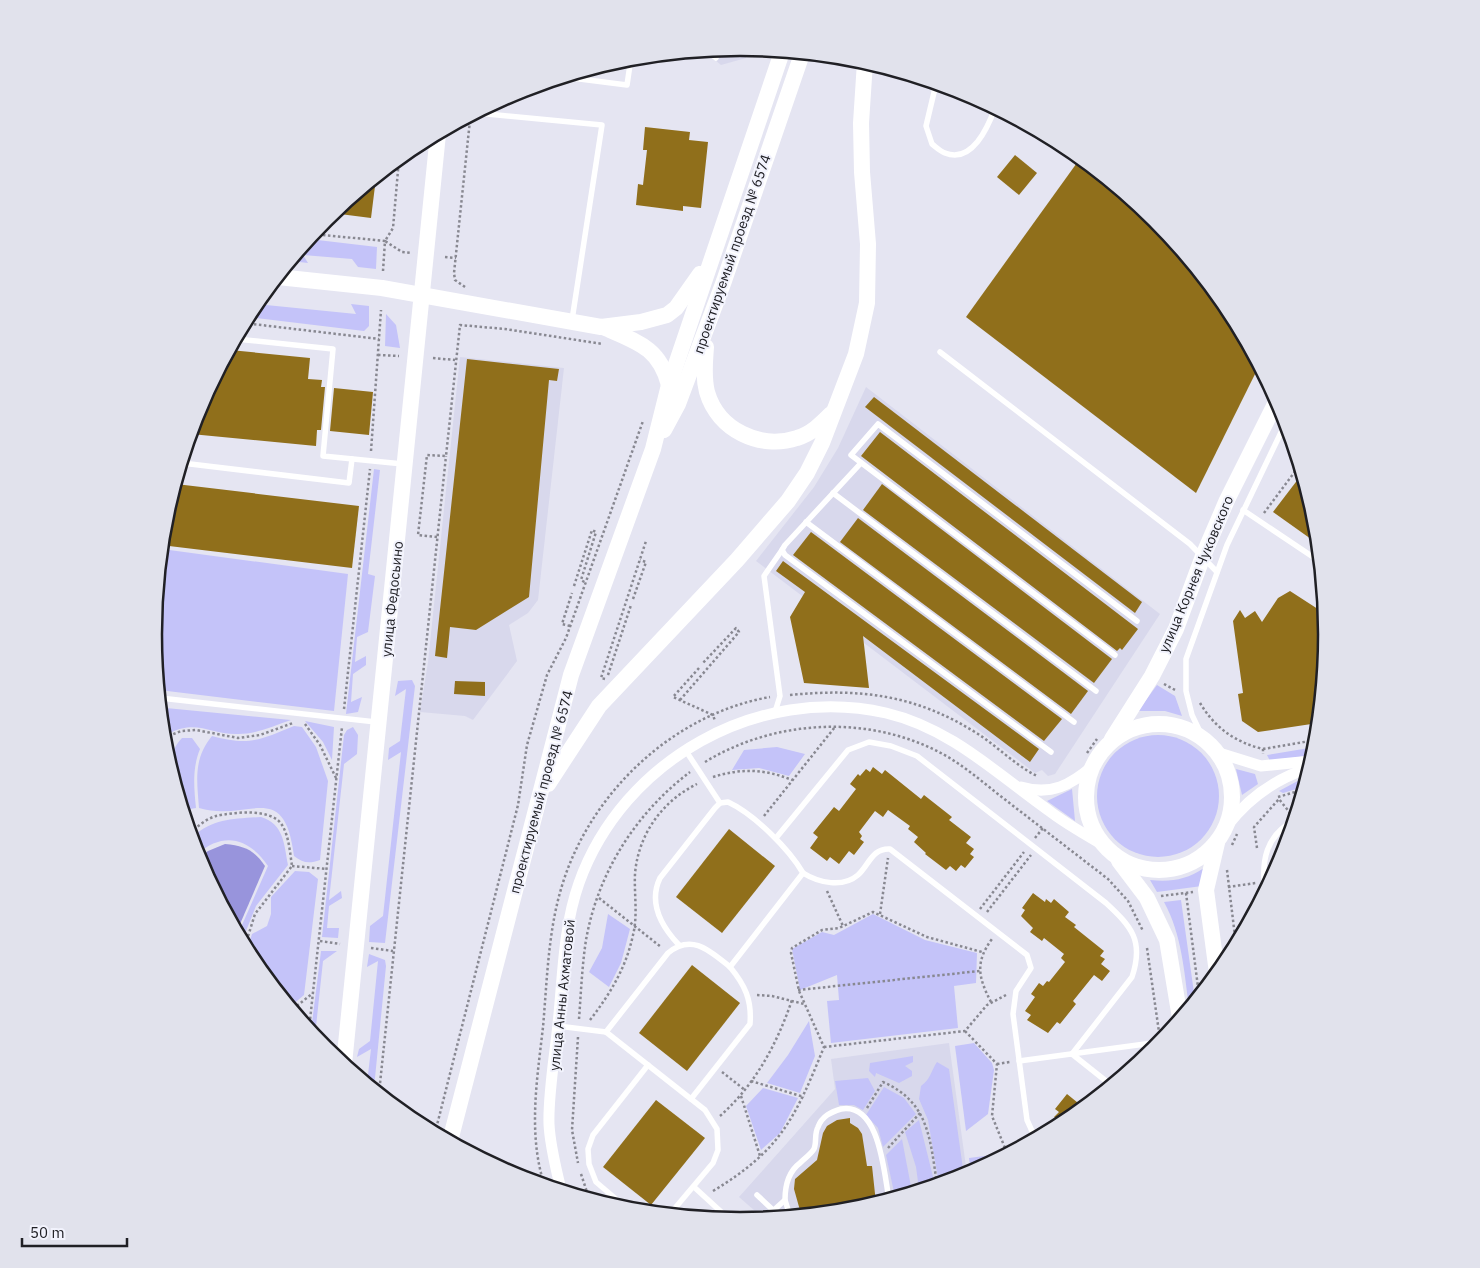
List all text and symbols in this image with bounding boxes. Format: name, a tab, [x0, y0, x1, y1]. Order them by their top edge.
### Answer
street label: проектируемый проезд № 6574	[689, 152, 775, 356]
street label: улица Корнея Чуковского	[1155, 493, 1237, 655]
street label: улица Федосьино	[377, 540, 407, 658]
street label: проектируемый проезд № 6574	[505, 688, 577, 896]
street label: улица Анны Ахматовой	[545, 918, 579, 1072]
scale bar	[22, 1216, 128, 1248]
text: 50 m	[30, 1223, 65, 1242]

